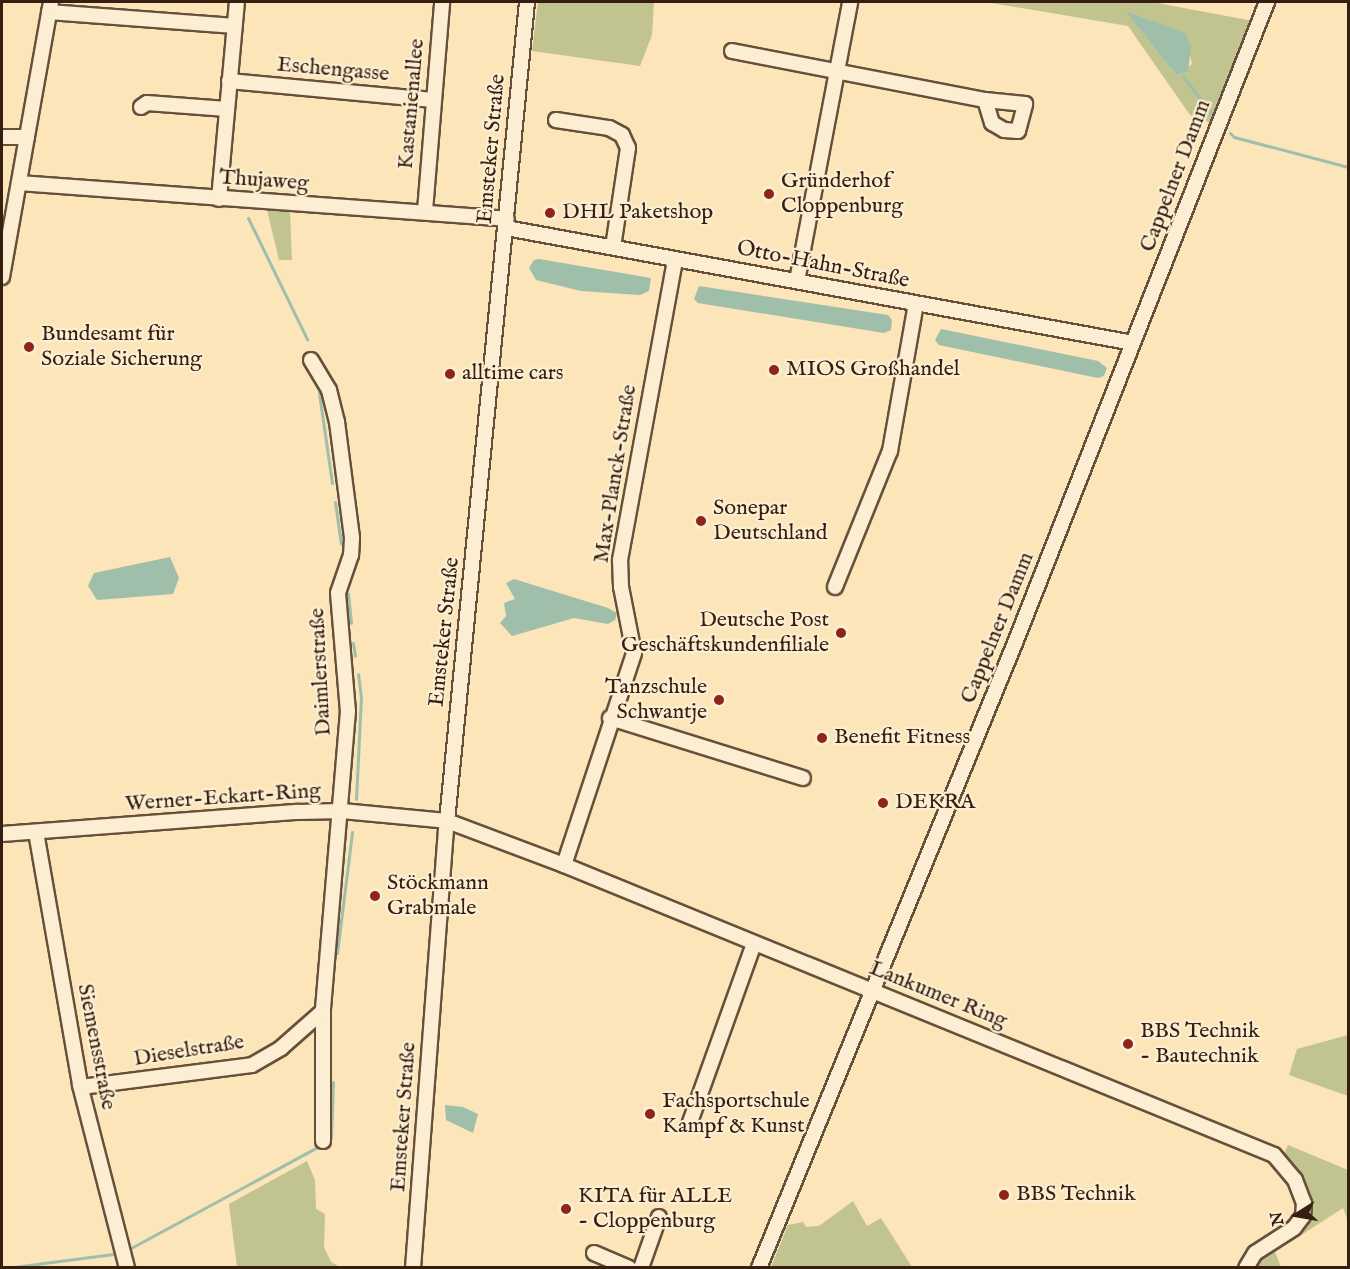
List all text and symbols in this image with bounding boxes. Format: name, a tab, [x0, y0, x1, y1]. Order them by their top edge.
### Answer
street label: Kastanienallee	[393, 38, 431, 170]
street label: Eschengasse	[276, 52, 390, 88]
street label: Emsteker Straße	[472, 73, 512, 225]
street label: Cappelner Damm	[1135, 96, 1217, 256]
street label: Thujaweg	[218, 165, 310, 197]
place label: Gründerhof Cloppenburg	[781, 168, 903, 220]
marker: Gründerhof Cloppenburg	[762, 187, 776, 201]
place label: DHL Paketshop	[562, 200, 713, 226]
marker: DHL Paketshop	[543, 206, 557, 220]
street label: Otto-Hahn-Straße	[734, 235, 912, 295]
place label: Bundesamt für Soziale Sicherung	[41, 321, 202, 372]
marker: Bundesamt für Soziale Sicherung	[22, 340, 36, 354]
place label: MIOS Großhandel	[786, 357, 960, 383]
place label: alltime cars	[462, 361, 564, 387]
marker: MIOS Großhandel	[767, 363, 781, 377]
marker: alltime cars	[443, 367, 457, 381]
street label: Max-Planck-Straße	[589, 383, 643, 565]
place label: Sonepar Deutschland	[713, 495, 828, 546]
marker: Sonepar Deutschland	[694, 514, 708, 528]
street label: Cappelner Damm	[956, 548, 1040, 708]
street label: Emsteker Straße	[424, 556, 466, 708]
street label: Daimlerstraße	[304, 607, 338, 737]
place label: Deutsche Post Geschäftskundenfiliale	[621, 607, 829, 658]
marker: Deutsche Post Geschäftskundenfiliale	[834, 626, 848, 640]
place label: Tanzschule Schwantje	[605, 674, 707, 726]
marker: Tanzschule Schwantje	[712, 693, 726, 707]
place label: Benefit Fitness	[834, 725, 970, 751]
marker: Benefit Fitness	[815, 731, 829, 745]
street label: Werner-Eckart-Ring	[124, 778, 322, 818]
place label: DEKRA	[895, 790, 975, 816]
marker: DEKRA	[876, 796, 890, 810]
place label: Stöckmann Grabmale	[387, 870, 489, 921]
marker: Stöckmann Grabmale	[368, 889, 382, 903]
street label: Lankumer Ring	[865, 955, 1011, 1035]
street label: Siemensstraße	[71, 982, 121, 1112]
place label: BBS Technik - Bautechnik	[1140, 1018, 1260, 1070]
street label: Dieselstraße	[132, 1029, 246, 1073]
marker: BBS Technik - Bautechnik	[1121, 1037, 1135, 1051]
street label: Emsteker Straße	[386, 1041, 422, 1193]
place label: Fachsportschule Kampf & Kunst	[662, 1088, 810, 1140]
marker: Fachsportschule Kampf & Kunst	[643, 1107, 657, 1121]
place label: BBS Technik	[1016, 1182, 1136, 1208]
place label: KITA für ALLE - Cloppenburg	[578, 1183, 732, 1234]
north arrow	[1266, 1185, 1326, 1245]
marker: BBS Technik	[997, 1188, 1011, 1202]
marker: KITA für ALLE - Cloppenburg	[559, 1202, 573, 1216]
text: N	[1267, 1210, 1289, 1227]

